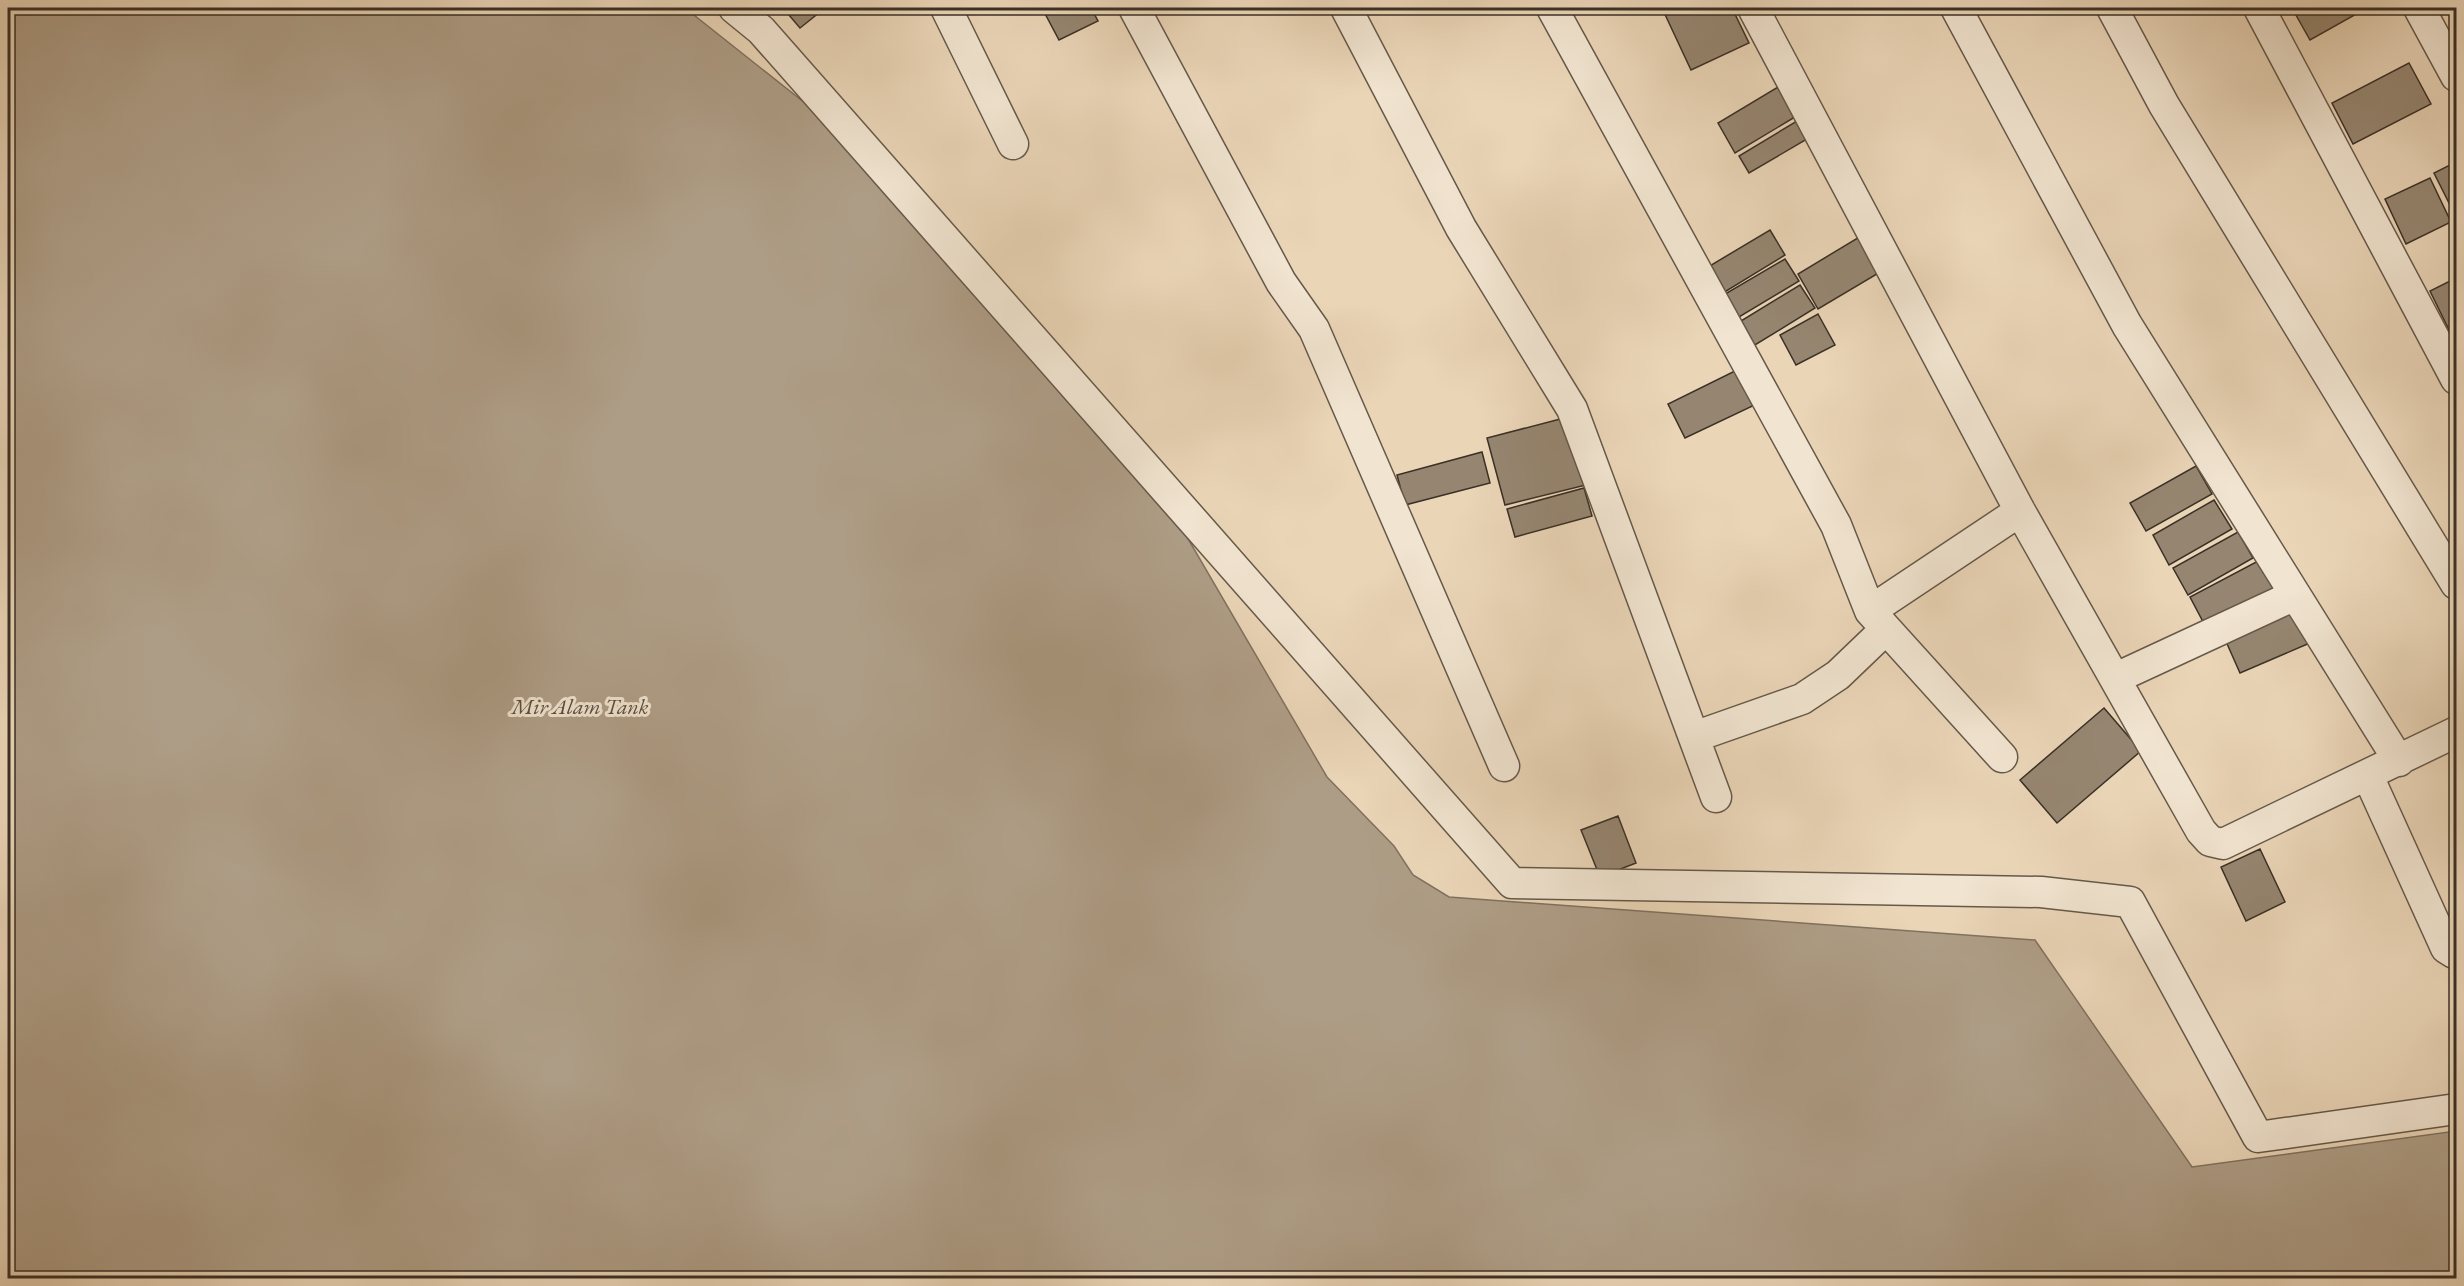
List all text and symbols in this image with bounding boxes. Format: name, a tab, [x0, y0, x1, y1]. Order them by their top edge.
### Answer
water label: Mir Alam Tank	[509, 692, 649, 721]

